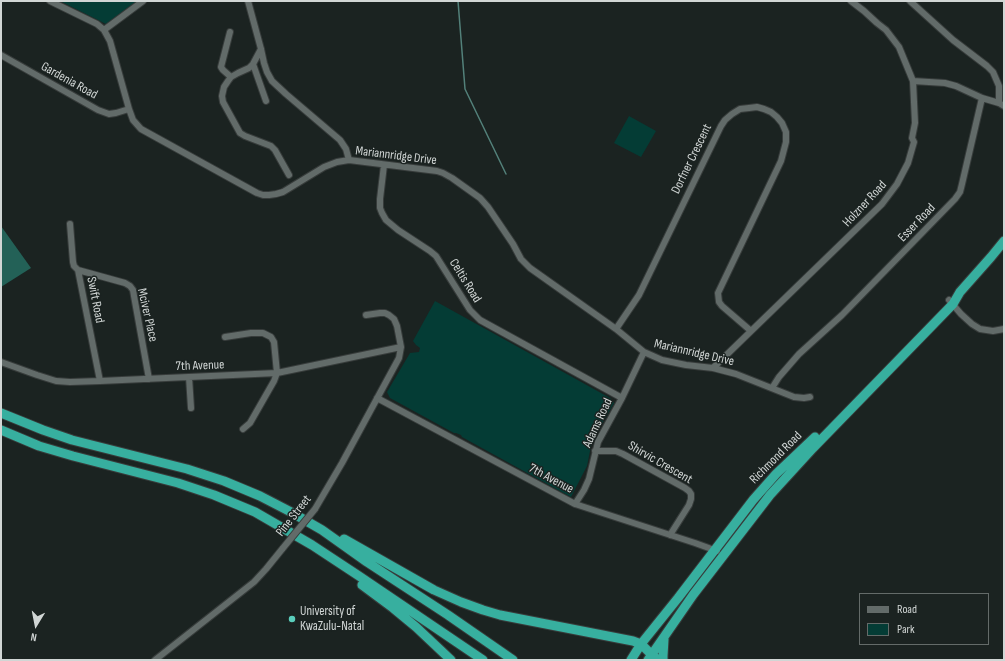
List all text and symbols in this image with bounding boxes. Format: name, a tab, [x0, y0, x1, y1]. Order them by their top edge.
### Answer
street label: Gardenia Road	[38, 59, 100, 103]
street label: Dorfner Crescent	[668, 122, 716, 196]
street label: Mariannridge Drive	[355, 143, 437, 169]
street label: Holzner Road	[840, 178, 890, 230]
street label: Esser Road	[895, 201, 939, 245]
street label: Celtis Road	[446, 256, 484, 306]
street label: Swift Road	[83, 276, 107, 324]
street label: Mciver Place	[133, 287, 161, 343]
street label: Mariannridge Drive	[652, 336, 736, 370]
street label: 7th Avenue	[175, 357, 225, 375]
street label: Adams Road	[580, 396, 616, 450]
street label: Richmond Road	[747, 429, 805, 487]
street label: Shirvic Crescent	[625, 438, 695, 488]
street label: 7th Avenue	[526, 461, 576, 497]
street label: Pine Street	[273, 492, 315, 540]
legend	[859, 593, 989, 645]
text: Road	[897, 602, 917, 617]
place label: University of KwaZulu-Natal	[300, 604, 364, 635]
north arrow	[16, 605, 56, 645]
marker: University of KwaZulu-Natal	[287, 614, 297, 624]
text: Park	[897, 622, 915, 637]
text: N	[30, 630, 38, 644]

